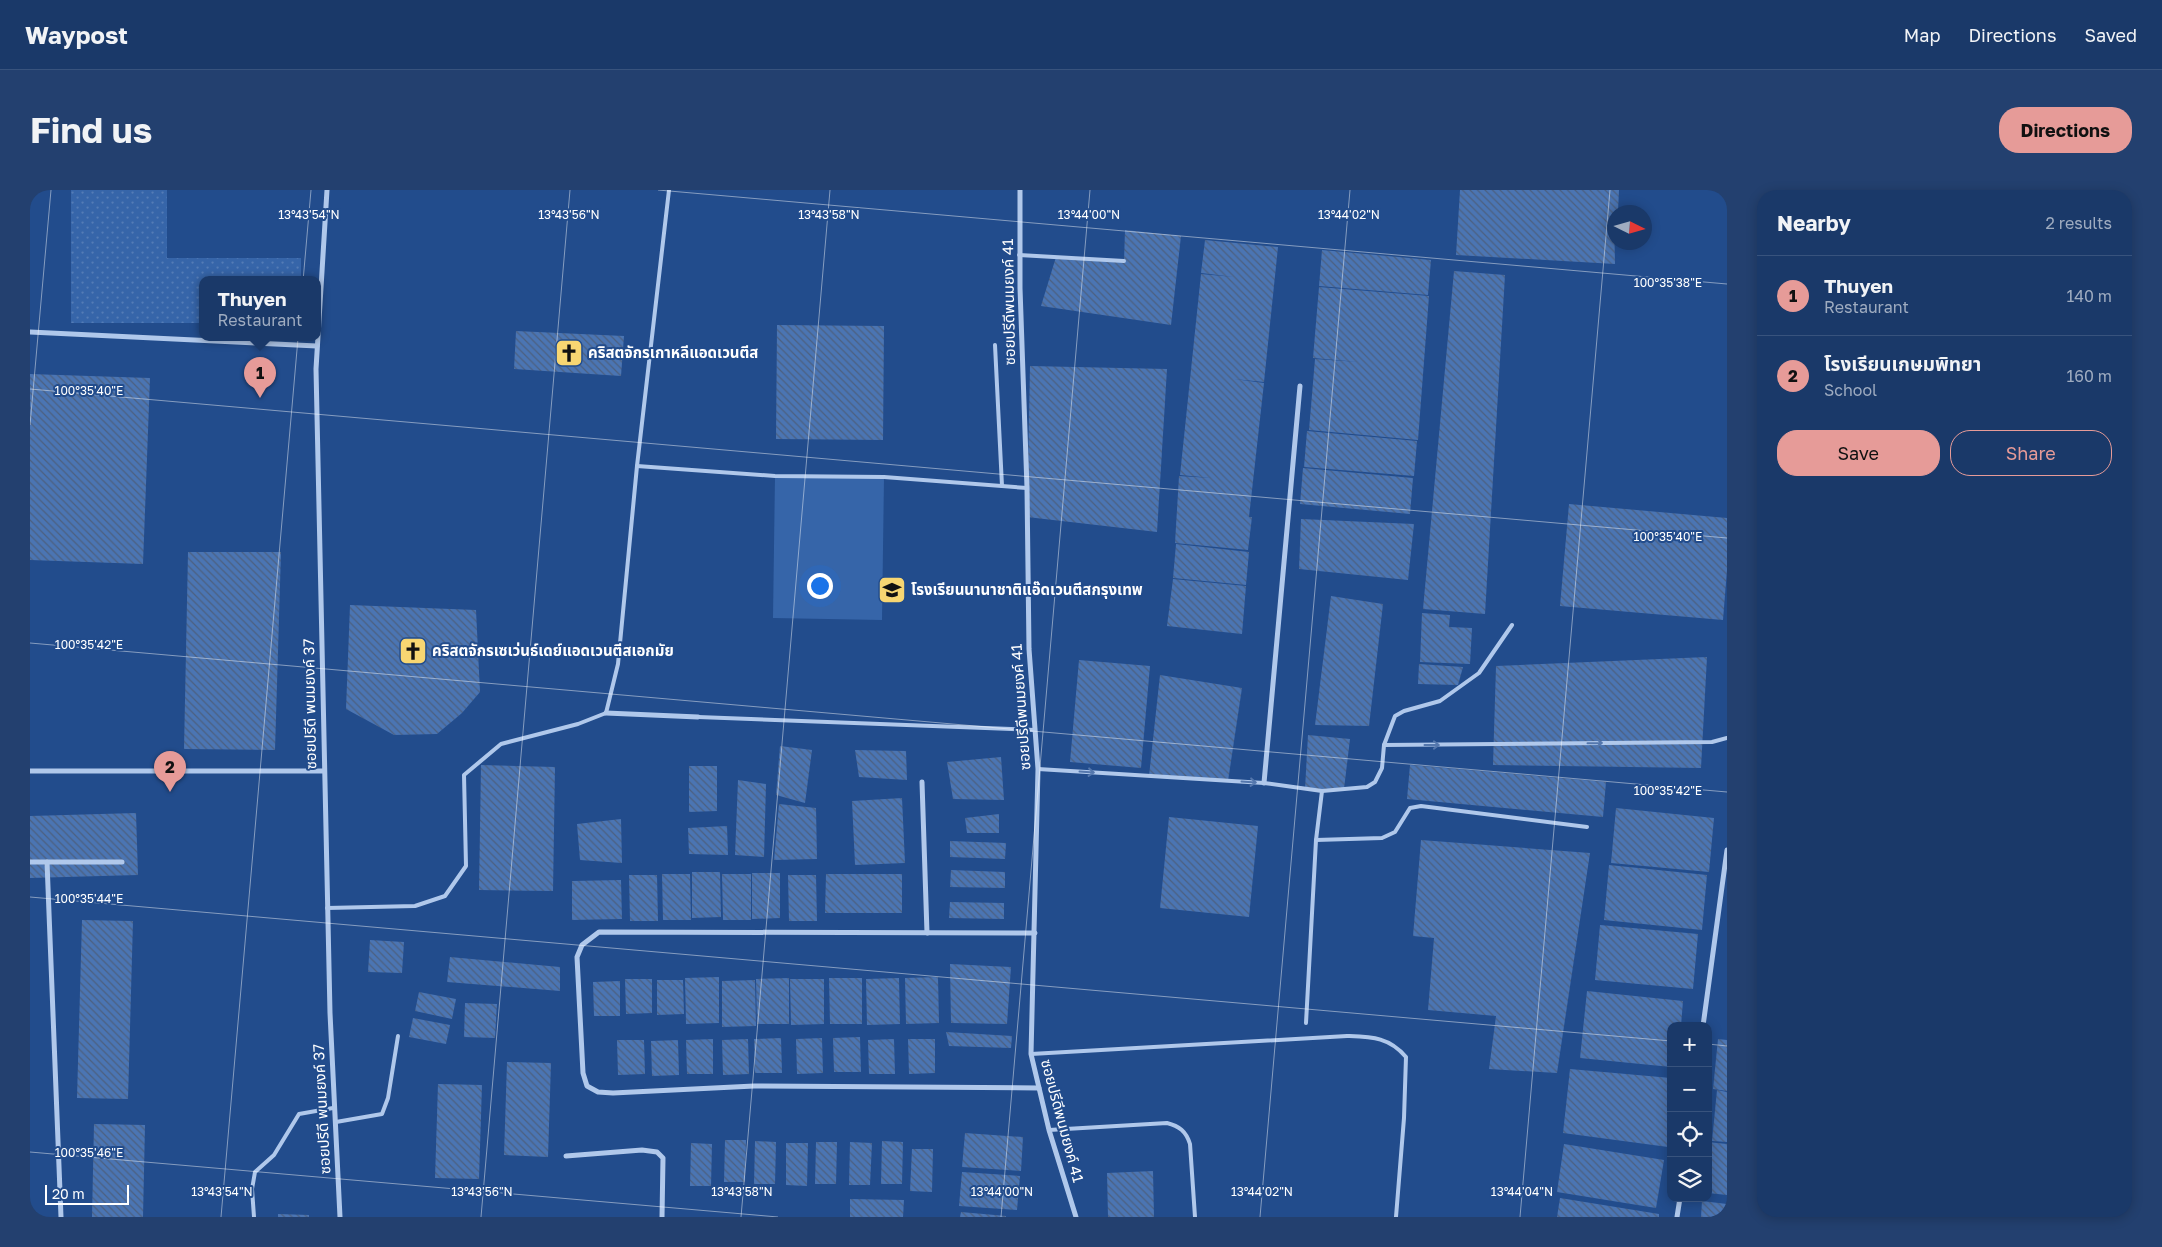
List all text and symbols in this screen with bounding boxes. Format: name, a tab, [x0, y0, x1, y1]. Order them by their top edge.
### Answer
text: Waypost	[25, 20, 128, 49]
text: Map	[1904, 24, 1940, 46]
text: Directions	[1968, 24, 2056, 46]
text: Saved	[2084, 24, 2137, 46]
button: Directions	[1999, 107, 2132, 153]
text: Find us	[30, 109, 152, 151]
north arrow	[1607, 205, 1652, 250]
text: 13°43'54"N	[278, 207, 340, 222]
text: 13°43'56"N	[538, 207, 600, 222]
text: 13°43'58"N	[798, 207, 860, 222]
text: 13°44'00"N	[1058, 207, 1120, 222]
text: 13°44'02"N	[1318, 207, 1380, 222]
text: Nearby	[1777, 210, 1851, 236]
text: 2 results	[2046, 213, 2112, 233]
street label: ซอยปรีดีพนมยงค์ 41	[998, 239, 1018, 366]
text: Thuyen	[1824, 274, 1893, 297]
text: 100°35'38"E	[1634, 275, 1702, 290]
popup	[199, 276, 321, 341]
text: 1	[1789, 286, 1797, 306]
text: 140 m	[2066, 286, 2112, 306]
text: Thuyen	[218, 287, 286, 310]
text: Restaurant	[1824, 297, 1909, 317]
text: Restaurant	[218, 310, 302, 330]
church icon: คริสตจักรเกาหลีแอดเวนตีส	[554, 338, 584, 368]
place label: คริสตจักรเกาหลีแอดเวนตีส	[588, 343, 758, 361]
text: โรงเรียนเกษมพิทยา	[1824, 352, 1981, 375]
pin: 1	[244, 357, 276, 398]
text: 2	[1788, 366, 1798, 386]
text: 160 m	[2066, 366, 2112, 386]
text: School	[1824, 380, 1877, 400]
text: 100°35'40"E	[55, 383, 123, 398]
button: Save	[1777, 430, 1940, 476]
button: Share	[1950, 430, 2112, 476]
text: 100°35'40"E	[1634, 529, 1702, 544]
your location	[807, 573, 833, 599]
school or university icon: โรงเรียนนานาชาติแอ๊ดเวนตีสกรุงเทพ	[877, 575, 907, 605]
place label: โรงเรียนนานาชาติแอ๊ดเวนตีสกรุงเทพ	[911, 580, 1143, 599]
church icon: คริสตจักรเซเว่นธ์เดย์แอดเวนตีสเอกมัย	[398, 636, 428, 666]
text: 100°35'42"E	[55, 637, 123, 652]
street label: ซอยปรีดี พนมยงค์ 37	[299, 638, 319, 770]
place label: คริสตจักรเซเว่นธ์เดย์แอดเวนตีสเอกมัย	[432, 641, 674, 659]
street label: ซอยปรีดีพนมยงค์ 41	[1007, 643, 1033, 771]
one-way arrow	[1586, 738, 1603, 748]
one-way arrow	[1424, 740, 1440, 750]
pin: 2	[154, 751, 186, 792]
one-way arrow	[1079, 767, 1095, 776]
one-way arrow	[1241, 778, 1257, 787]
text: 100°35'42"E	[1634, 783, 1702, 798]
text: 100°35'44"E	[55, 891, 123, 906]
map controls	[1667, 1022, 1712, 1202]
button: +	[1667, 1022, 1712, 1067]
street label: ซอยปรีดี พนมยงค์ 37	[309, 1043, 333, 1175]
street label: ซอยปรีดีพนมยงค์ 41	[1038, 1057, 1088, 1184]
button: −	[1667, 1067, 1712, 1112]
button: locate	[1667, 1112, 1712, 1157]
text: 100°35'46"E	[55, 1145, 123, 1160]
button: layers	[1667, 1157, 1712, 1202]
scale bar	[45, 1182, 129, 1205]
text: 13°43'54"N	[191, 1184, 253, 1199]
text: 13°43'56"N	[451, 1184, 513, 1199]
text: 13°43'58"N	[711, 1184, 773, 1199]
text: 13°44'00"N	[971, 1184, 1033, 1199]
text: 13°44'02"N	[1231, 1184, 1293, 1199]
text: 13°44'04"N	[1491, 1184, 1553, 1199]
text: 20 m	[52, 1185, 85, 1202]

